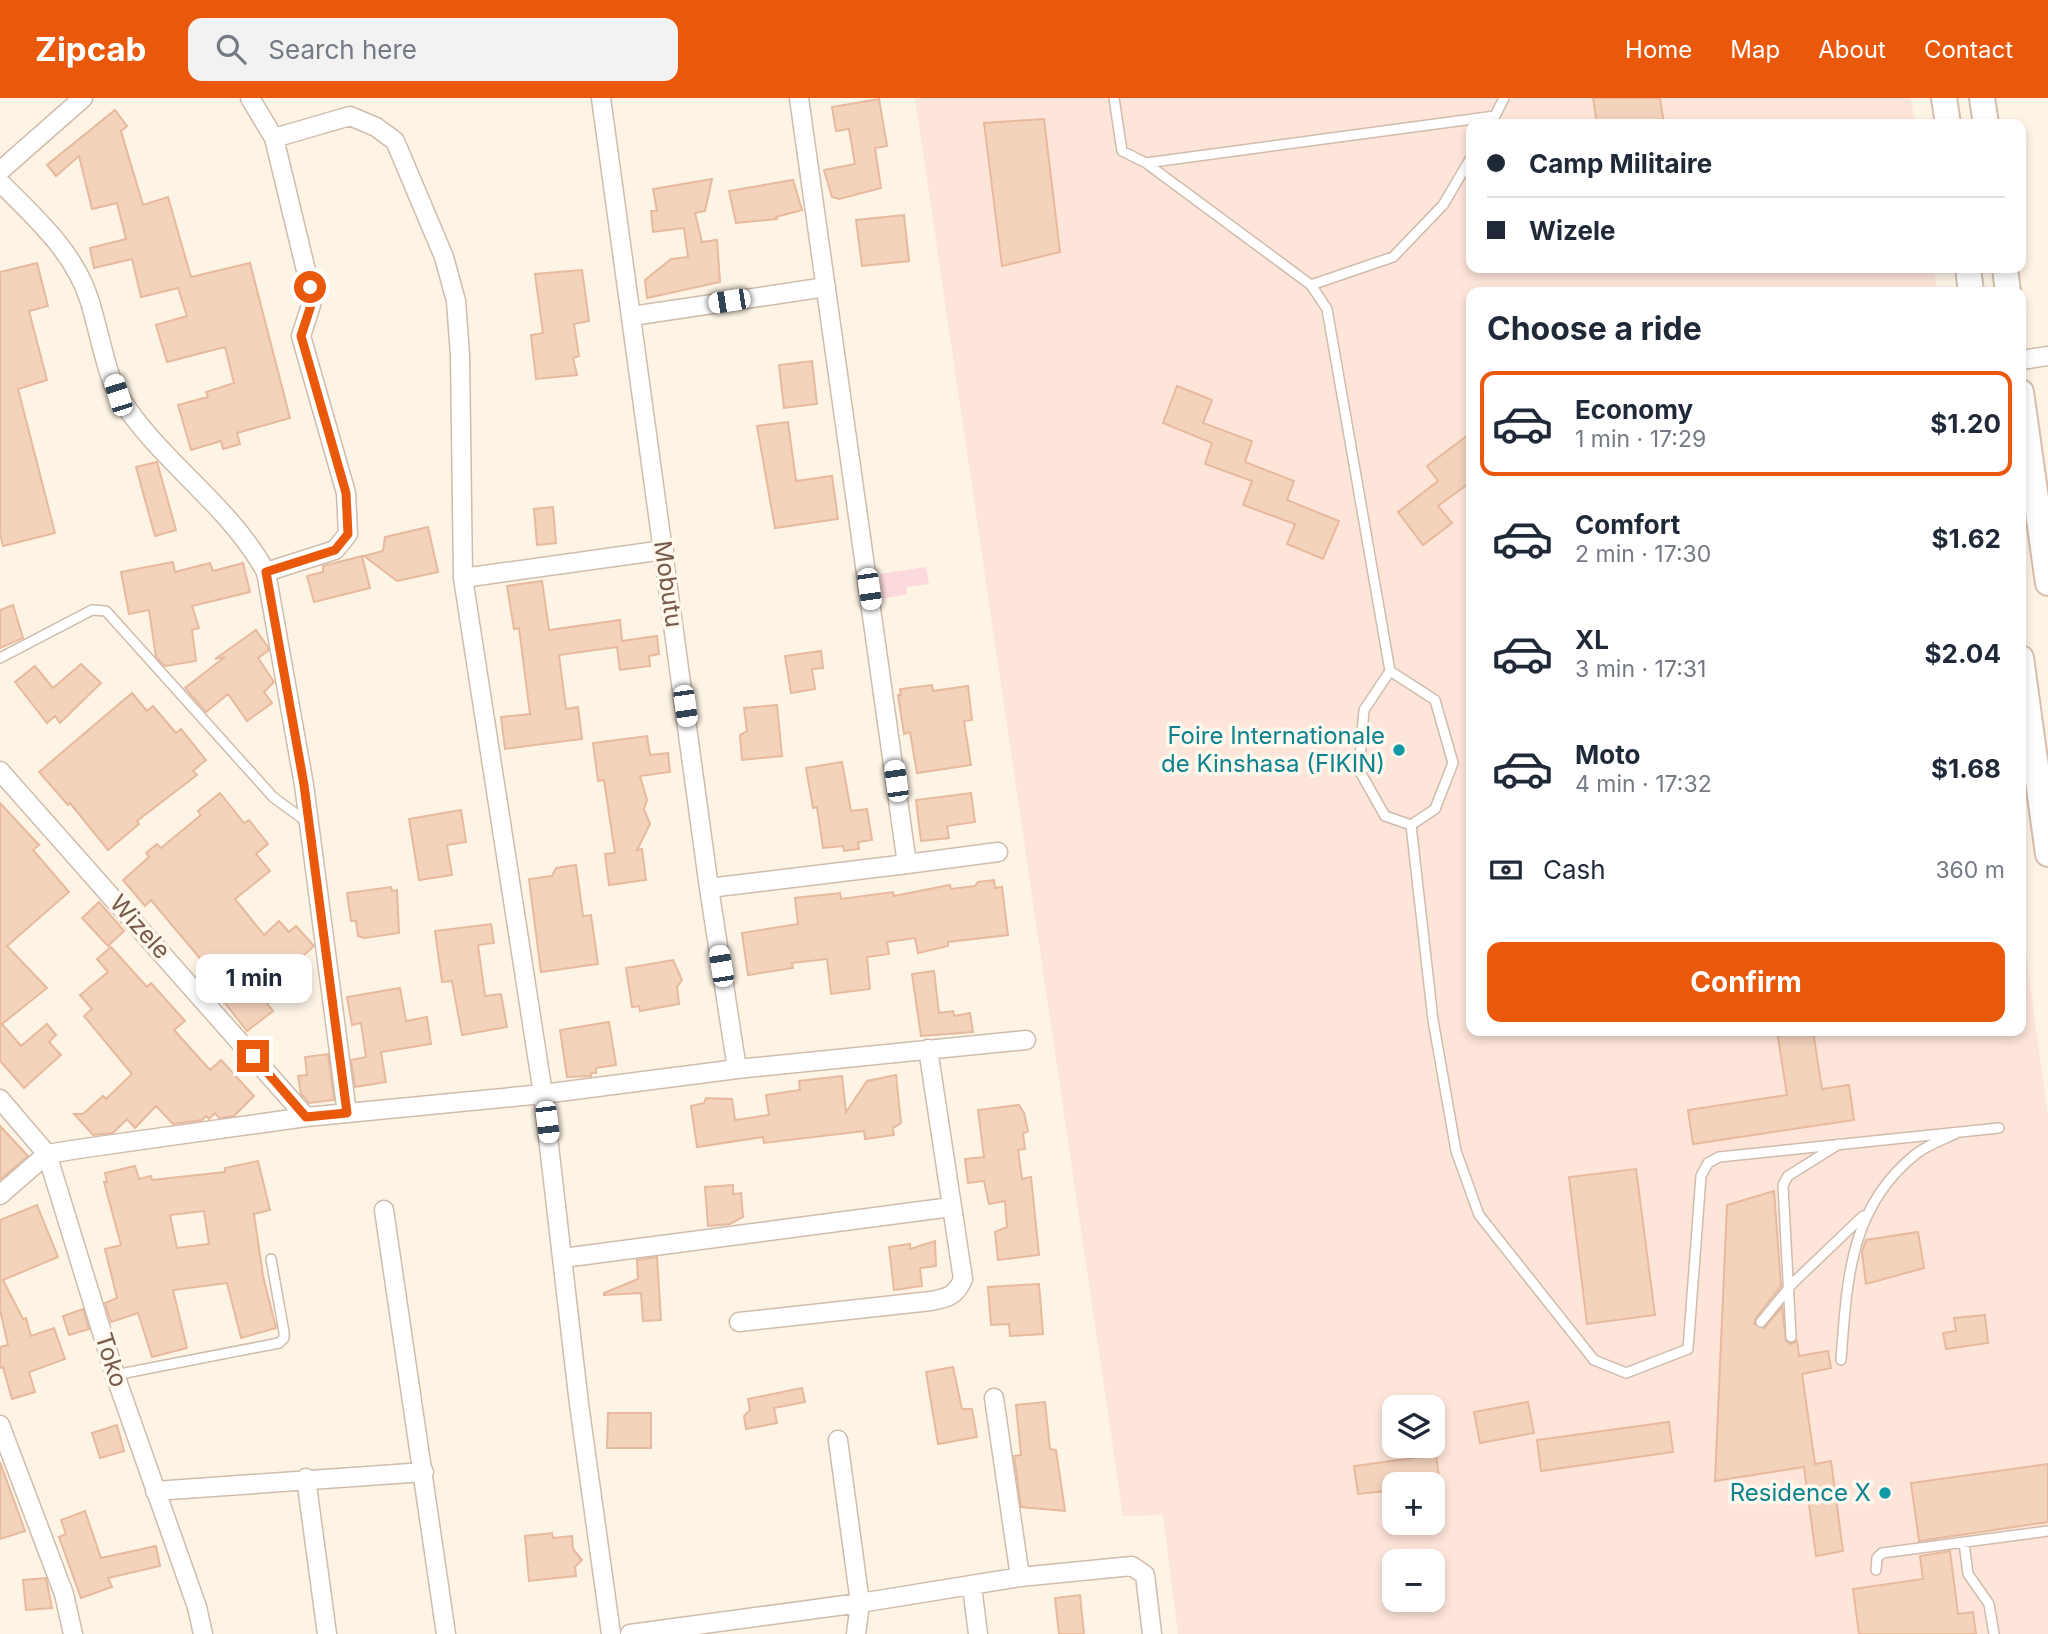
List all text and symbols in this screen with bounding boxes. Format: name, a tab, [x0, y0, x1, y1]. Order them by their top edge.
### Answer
search box	[188, 18, 678, 81]
text: Zipcab	[35, 29, 146, 69]
icon: search	[212, 30, 250, 68]
text: Search here	[268, 34, 417, 65]
text: Home	[1625, 35, 1692, 64]
text: Map	[1730, 35, 1780, 64]
text: About	[1818, 35, 1886, 64]
text: Contact	[1924, 35, 2013, 64]
text: Camp Militaire	[1529, 148, 1712, 179]
text: Wizele	[1529, 215, 1615, 246]
route start	[294, 271, 326, 303]
car	[707, 287, 752, 315]
text: Choose a ride	[1487, 309, 1702, 348]
car	[102, 372, 135, 418]
icon: car	[1491, 392, 1554, 455]
text: Economy	[1575, 394, 1693, 425]
text: $1.20	[1930, 408, 2001, 439]
text: 1 min · 17:29	[1575, 425, 1706, 453]
icon: car	[1491, 507, 1554, 570]
text: Comfort	[1575, 509, 1680, 540]
text: $1.62	[1932, 523, 2001, 554]
street label: Mobutu	[648, 539, 689, 629]
text: 2 min · 17:30	[1575, 540, 1711, 568]
car	[856, 567, 883, 611]
icon: car	[1491, 622, 1554, 685]
text: XL	[1575, 624, 1609, 655]
text: $2.04	[1925, 638, 2001, 669]
text: 3 min · 17:31	[1575, 655, 1706, 683]
car	[672, 684, 699, 728]
place label: Foire Internationale de Kinshasa (FIKIN)	[1161, 721, 1385, 778]
icon: car	[1491, 737, 1554, 800]
text: Moto	[1575, 739, 1640, 770]
marker: Foire Internationale de Kinshasa (FIKIN)	[1391, 742, 1407, 758]
text: $1.68	[1931, 753, 2001, 784]
car	[883, 759, 910, 803]
text: 4 min · 17:32	[1575, 770, 1712, 798]
icon: cash	[1487, 851, 1525, 889]
text: Cash	[1543, 854, 1606, 885]
text: 360 m	[1935, 856, 2005, 884]
street label: Wizele	[104, 889, 177, 965]
button: Confirm	[1487, 942, 2005, 1022]
car	[708, 944, 735, 988]
callout: 1 min	[195, 954, 311, 1004]
text: 1 min	[226, 964, 282, 992]
route end	[237, 1040, 269, 1072]
car	[535, 1100, 560, 1144]
street label: Toko	[89, 1329, 134, 1390]
map controls	[1382, 1395, 1445, 1612]
button: layers	[1382, 1395, 1445, 1458]
button: +	[1382, 1472, 1445, 1535]
place label: Residence X	[1730, 1478, 1871, 1507]
marker: Residence X	[1877, 1485, 1893, 1501]
button: −	[1382, 1549, 1445, 1612]

